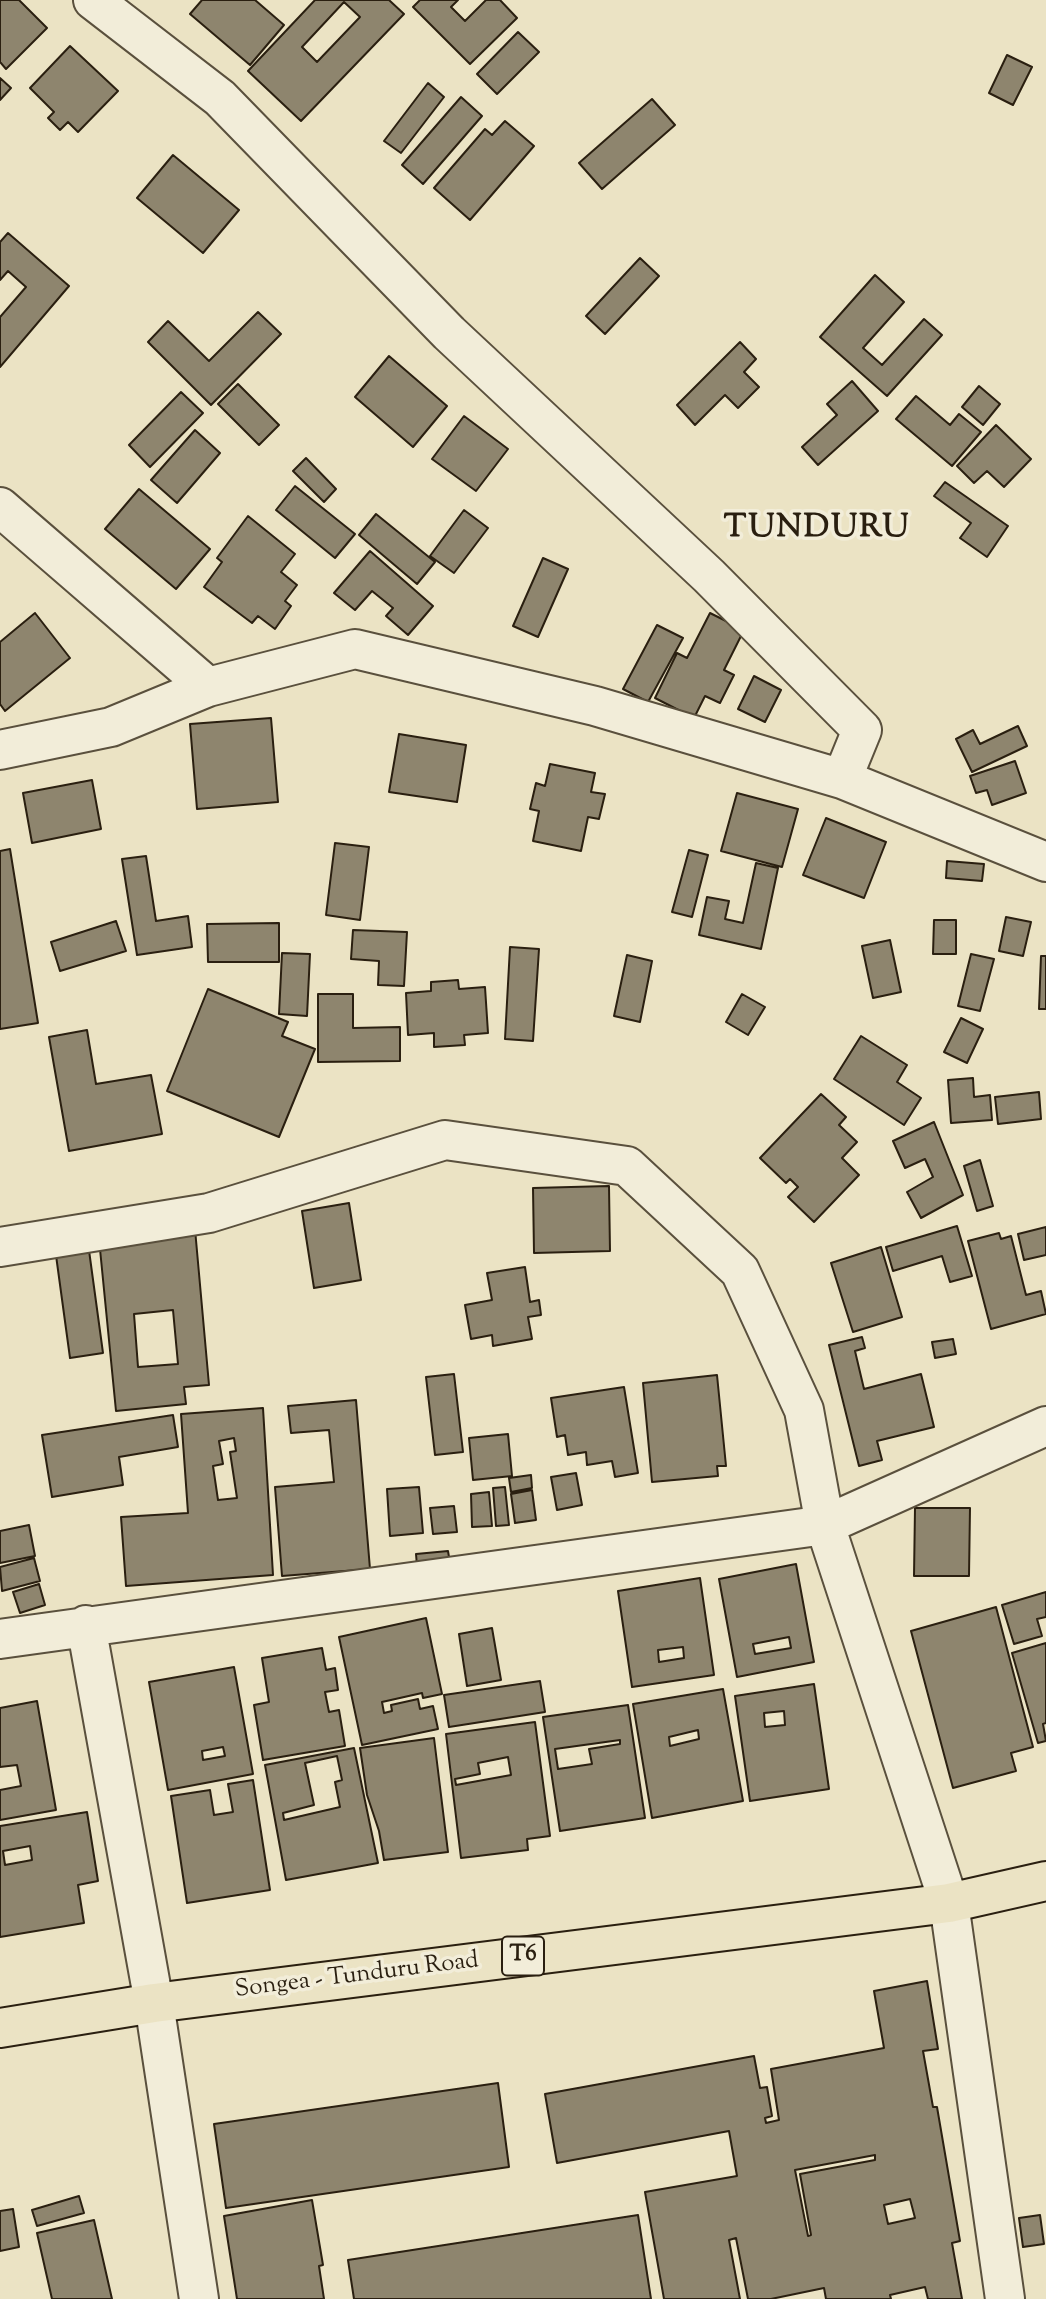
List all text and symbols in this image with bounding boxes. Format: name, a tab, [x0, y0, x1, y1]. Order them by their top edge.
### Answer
district label: TUNDURU	[725, 512, 909, 550]
road number: T6	[502, 1937, 544, 1976]
street label: Songea - Tunduru Road	[234, 1948, 480, 2006]

